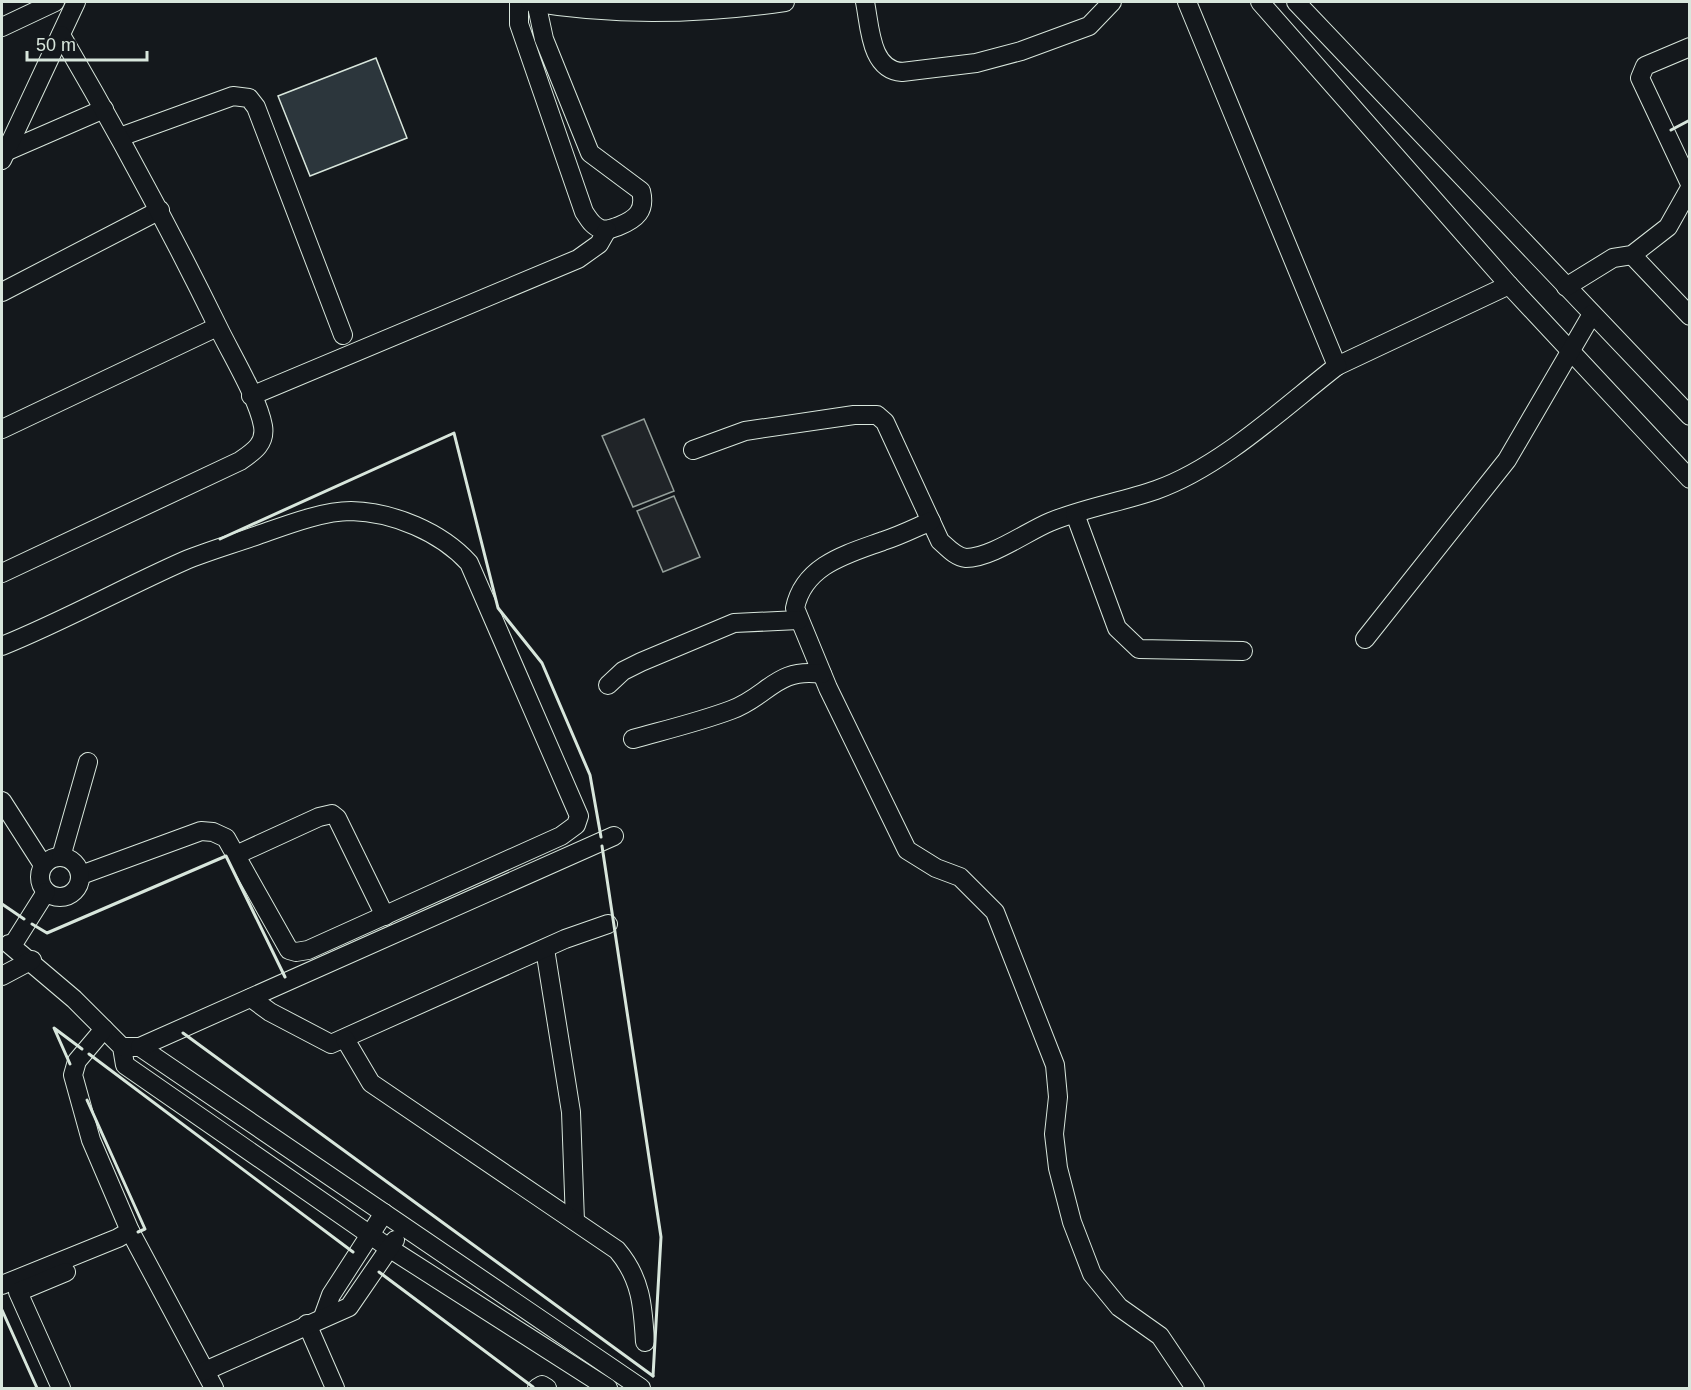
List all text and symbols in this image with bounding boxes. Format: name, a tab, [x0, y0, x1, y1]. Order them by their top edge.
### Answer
scale bar	[27, 24, 147, 62]
text: 50 m	[36, 35, 76, 55]

